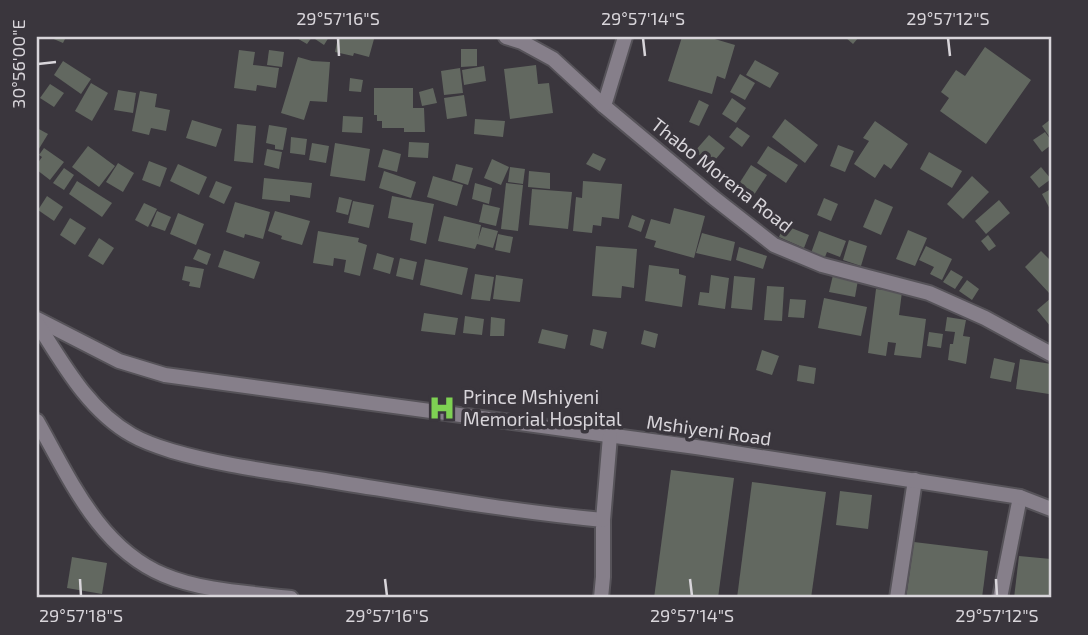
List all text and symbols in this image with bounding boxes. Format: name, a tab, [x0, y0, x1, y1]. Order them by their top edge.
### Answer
text: 29°57'16"S	[296, 7, 380, 29]
text: 29°57'14"S	[601, 7, 685, 29]
text: 29°57'12"S	[906, 7, 990, 29]
text: 30°56'00"E	[7, 19, 29, 109]
street label: Thabo Morena Road	[647, 112, 798, 237]
place label: Prince Mshiyeni Memorial Hospital	[463, 385, 622, 430]
hospital icon: Prince Mshiyeni Memorial Hospital	[427, 393, 457, 423]
street label: Mshiyeni Road	[645, 409, 773, 450]
text: 29°57'18"S	[39, 604, 123, 626]
text: 29°57'16"S	[345, 604, 429, 626]
text: 29°57'14"S	[650, 604, 734, 626]
text: 29°57'12"S	[955, 604, 1039, 626]

